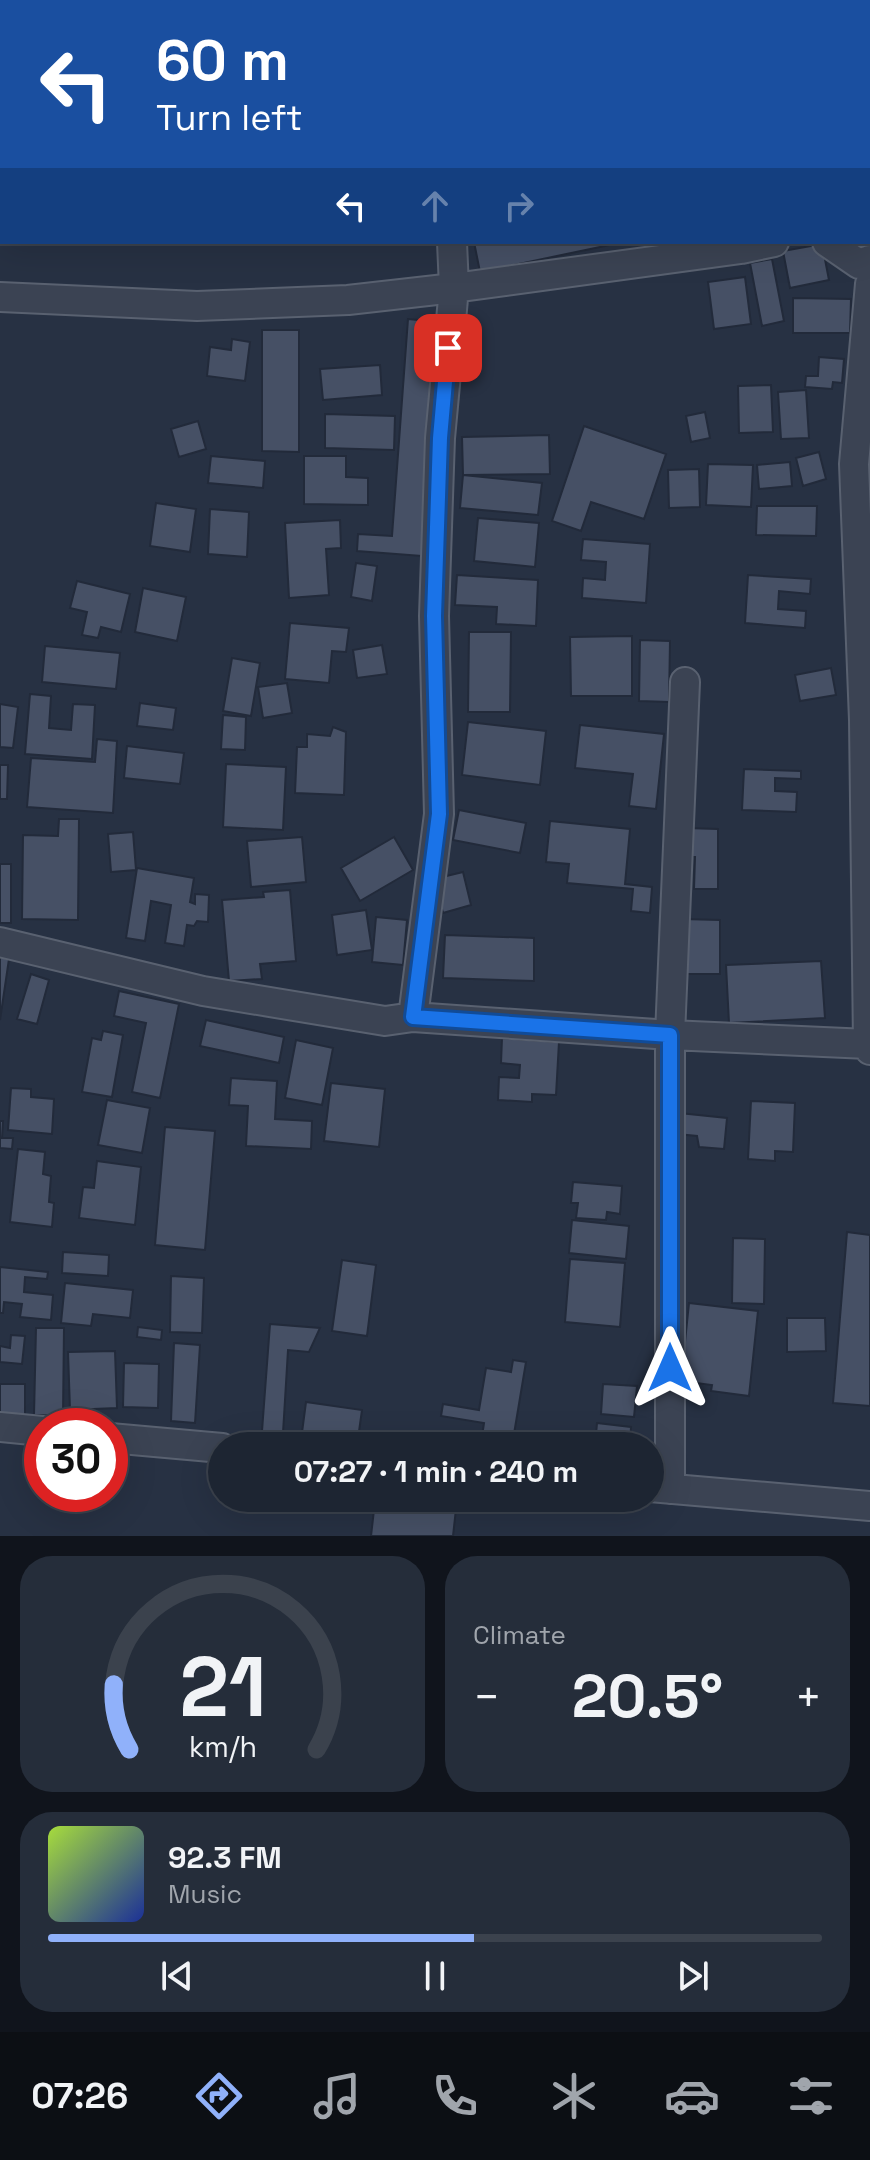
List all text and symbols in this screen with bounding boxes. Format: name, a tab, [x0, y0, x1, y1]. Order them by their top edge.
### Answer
text: 60 m	[156, 25, 289, 96]
icon: left	[24, 32, 128, 136]
text: Turn left	[156, 95, 303, 141]
icon: left	[329, 184, 373, 228]
icon: ahead	[413, 184, 457, 228]
icon: right	[497, 184, 541, 228]
pin	[414, 314, 482, 382]
icon: arrive	[426, 326, 470, 370]
position arrow	[628, 1326, 712, 1410]
speed limit sign: 30	[24, 1408, 128, 1512]
text: 07:27 · 1 min · 240 m	[294, 1452, 578, 1491]
text: Climate	[473, 1618, 566, 1652]
text: 21	[179, 1634, 266, 1740]
text: 20.5°	[572, 1658, 723, 1735]
text: −	[473, 1669, 500, 1725]
text: +	[795, 1669, 822, 1725]
text: km/h	[188, 1729, 257, 1765]
text: 92.3 FM	[168, 1838, 282, 1877]
text: Music	[168, 1877, 242, 1911]
icon: previous	[155, 1954, 199, 1998]
icon: pause	[413, 1954, 457, 1998]
icon: next	[671, 1954, 715, 1998]
icon: directions	[191, 2068, 247, 2124]
icon: music	[309, 2068, 365, 2124]
icon: phone	[427, 2068, 483, 2124]
icon: climate	[546, 2068, 602, 2124]
icon: car	[664, 2068, 720, 2124]
icon: filters	[783, 2068, 839, 2124]
text: 07:26	[31, 2073, 128, 2119]

